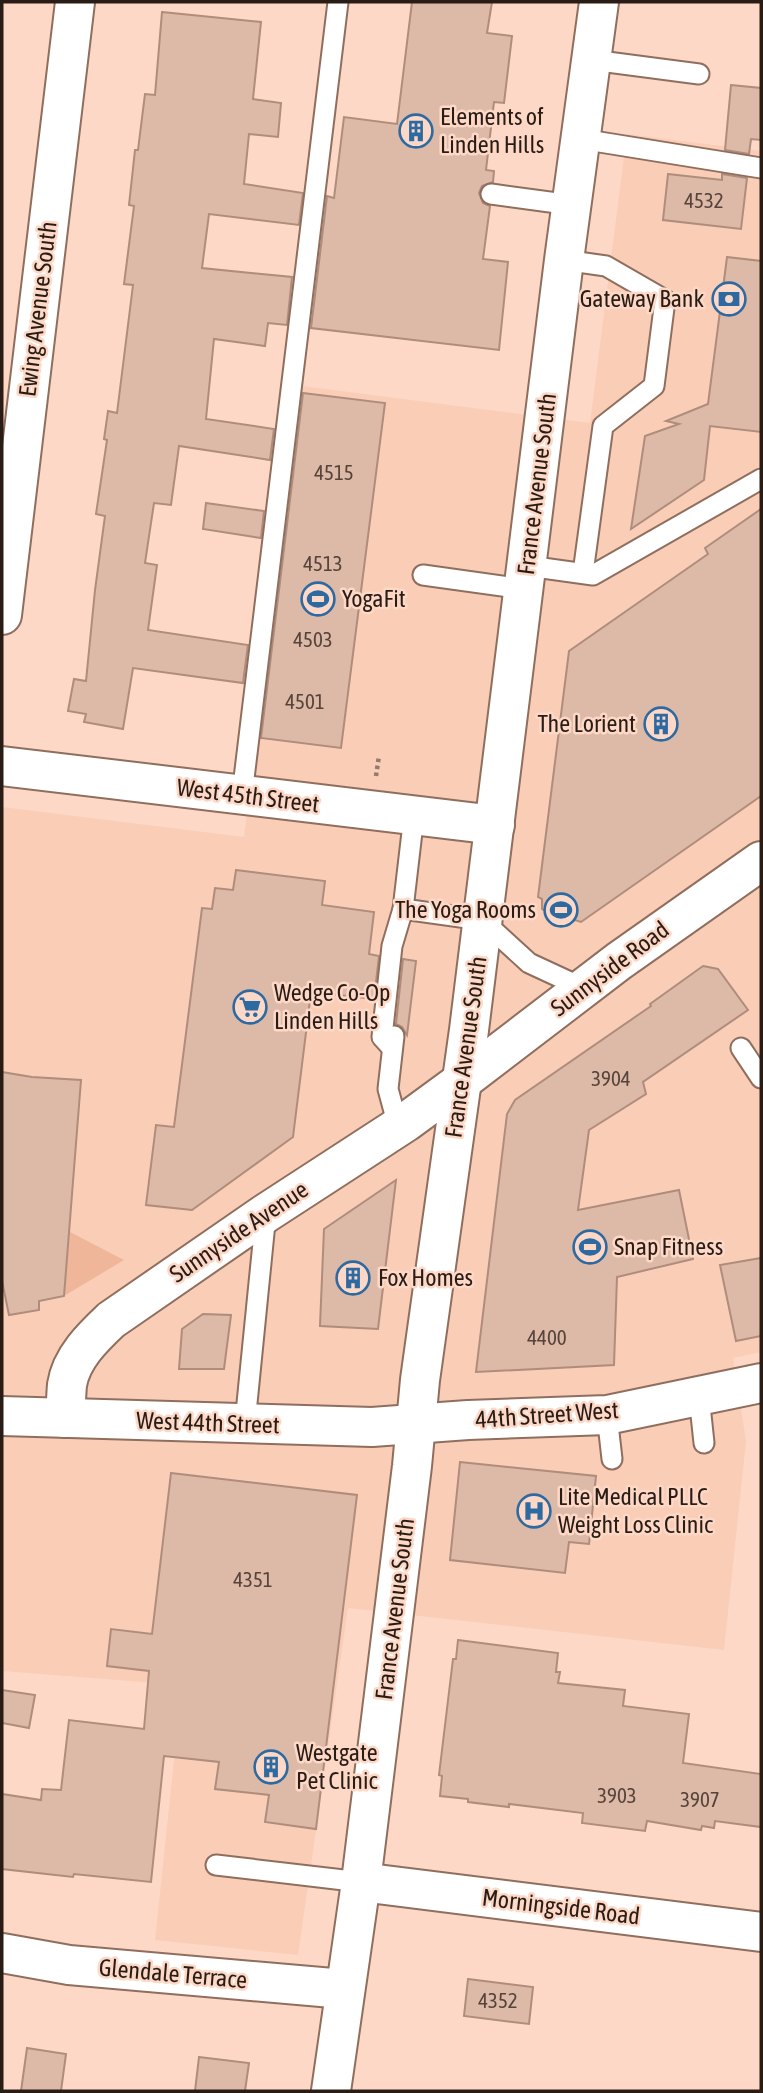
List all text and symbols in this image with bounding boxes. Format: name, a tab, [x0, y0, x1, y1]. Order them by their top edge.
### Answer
place label: Elements of Linden Hills	[440, 103, 544, 158]
building icon: Elements of Linden Hills	[397, 112, 435, 150]
house number: 4532	[684, 188, 724, 212]
street label: Ewing Avenue South	[13, 220, 62, 398]
bank icon: Gateway Bank	[710, 280, 748, 318]
place label: Gateway Bank	[580, 285, 704, 312]
street label: France Avenue South	[512, 392, 561, 576]
house number: 4515	[314, 460, 354, 484]
house number: 4513	[303, 551, 343, 575]
sports icon: YogaFit	[299, 580, 337, 618]
place label: YogaFit	[342, 585, 406, 612]
house number: 4503	[293, 627, 333, 651]
house number: 4501	[285, 689, 325, 713]
building icon: The Lorient	[642, 705, 680, 743]
place label: The Lorient	[538, 710, 636, 737]
street label: West 45th Street	[175, 773, 321, 818]
sports icon: The Yoga Rooms	[542, 891, 580, 929]
place label: The Yoga Rooms	[395, 896, 536, 923]
street label: Sunnyside Road	[546, 916, 674, 1022]
street label: France Avenue South	[439, 954, 492, 1139]
place label: Wedge Co-Op Linden Hills	[274, 979, 390, 1034]
supermarket icon: Wedge Co-Op Linden Hills	[231, 988, 269, 1026]
house number: 3904	[591, 1066, 631, 1090]
street label: Sunnyside Avenue	[165, 1175, 313, 1288]
sports icon: Snap Fitness	[571, 1228, 609, 1266]
place label: Snap Fitness	[614, 1233, 723, 1260]
building icon: Fox Homes	[334, 1259, 372, 1297]
place label: Fox Homes	[378, 1264, 473, 1291]
house number: 4400	[527, 1325, 567, 1349]
street label: 44th Street West	[475, 1396, 619, 1433]
street label: West 44th Street	[136, 1407, 280, 1438]
place label: Lite Medical PLLC Weight Loss Clinic	[558, 1483, 713, 1538]
hospital icon: Lite Medical PLLC Weight Loss Clinic	[515, 1492, 553, 1530]
street label: France Avenue South	[370, 1517, 419, 1701]
house number: 4351	[233, 1567, 273, 1591]
place label: Westgate Pet Clinic	[296, 1739, 378, 1794]
building icon: Westgate Pet Clinic	[252, 1748, 290, 1786]
house number: 3903	[597, 1783, 637, 1807]
house number: 3907	[680, 1787, 720, 1811]
street label: Morningside Road	[481, 1883, 642, 1930]
street label: Glendale Terrace	[98, 1954, 248, 1993]
house number: 4352	[478, 1988, 518, 2012]

